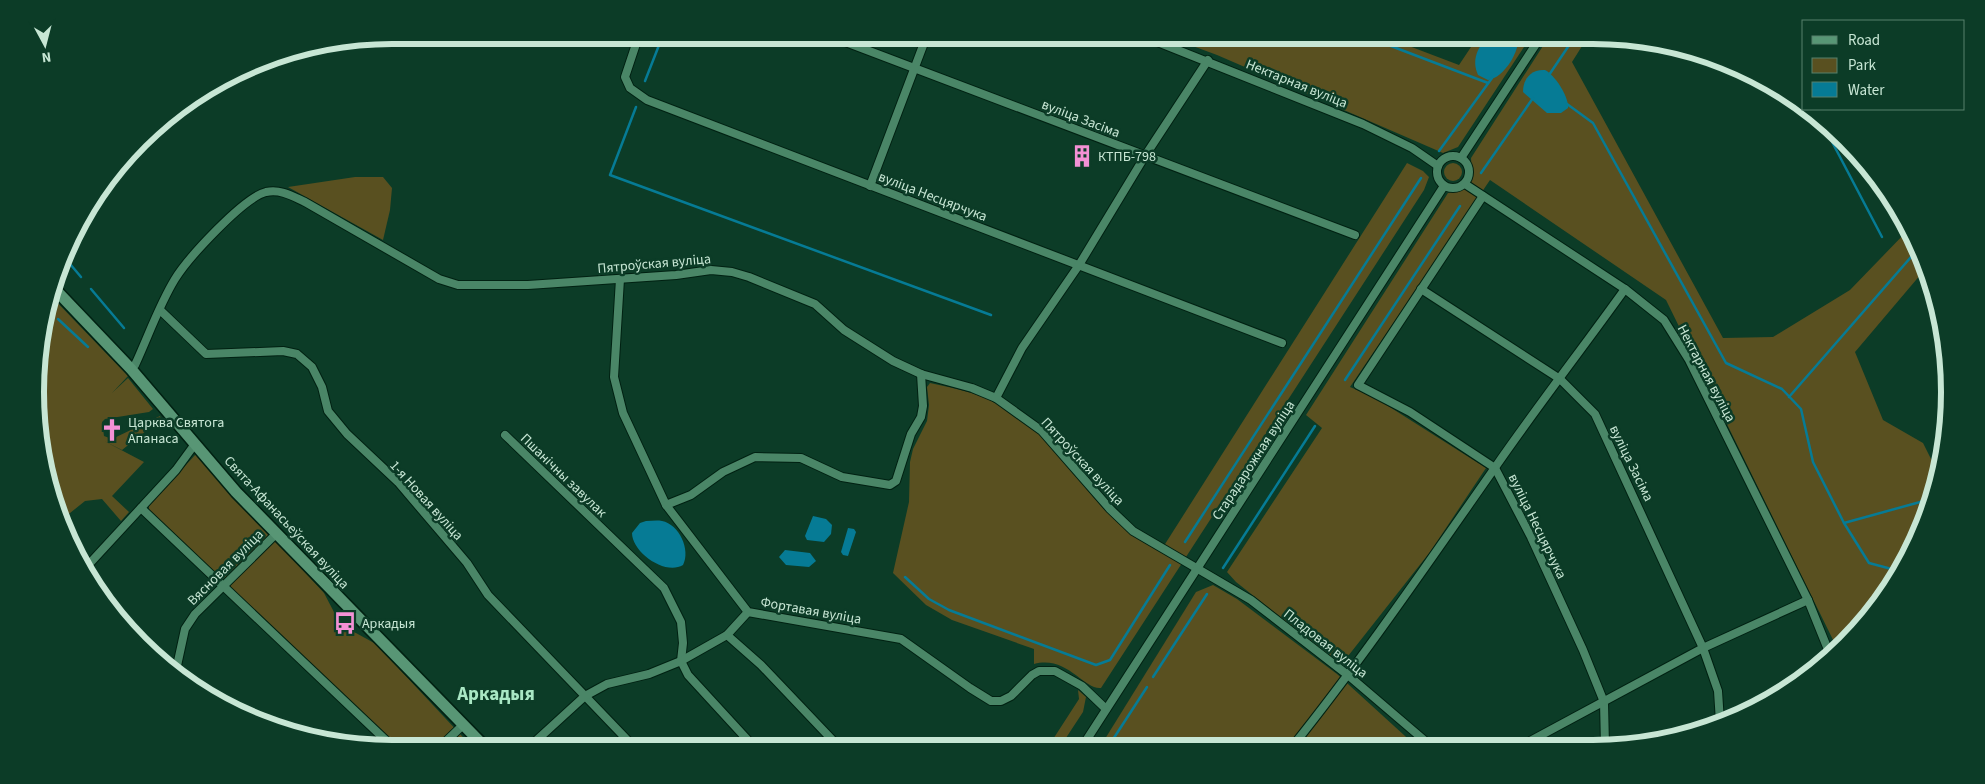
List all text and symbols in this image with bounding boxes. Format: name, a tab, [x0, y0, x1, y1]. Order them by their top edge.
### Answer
north arrow	[20, 20, 70, 70]
legend	[1802, 20, 1965, 110]
text: Road	[1848, 30, 1880, 51]
text: N	[41, 46, 52, 67]
street label: Нектарная вуліца	[1243, 54, 1350, 113]
text: Park	[1848, 55, 1877, 76]
text: Water	[1848, 80, 1885, 101]
street label: вуліца Засіма	[1038, 95, 1123, 143]
building icon: КТПБ-798	[1069, 143, 1095, 169]
place label: КТПБ-798	[1098, 147, 1156, 167]
street label: вуліца Несцярчука	[875, 167, 990, 227]
street label: Пятроўская вуліца	[596, 249, 712, 279]
street label: Нектарная вуліца	[1672, 321, 1740, 426]
street label: Старадарожная вуліца	[1208, 397, 1300, 524]
place label: Царква Святога Апанаса	[128, 413, 224, 449]
street label: Пятроўская вуліца	[1036, 413, 1128, 510]
church icon: Царква Святога Апанаса	[99, 417, 125, 443]
street label: вуліца Засіма	[1604, 422, 1658, 505]
street label: Пшанічны завулак	[516, 429, 611, 522]
street label: Свята-Афанасьеўская вуліца	[219, 452, 354, 594]
street label: 1-я Новая вуліца	[385, 456, 468, 545]
street label: вуліца Несцярчука	[1503, 470, 1571, 582]
street label: Вясновая вуліца	[183, 525, 268, 610]
street label: Фортавая вуліца	[759, 592, 863, 630]
street label: Пладовая вуліца	[1279, 604, 1372, 683]
bus stop icon: Аркадыя	[332, 610, 358, 636]
place label: Аркадыя	[362, 614, 415, 634]
district label: Аркадыя	[456, 681, 535, 708]

